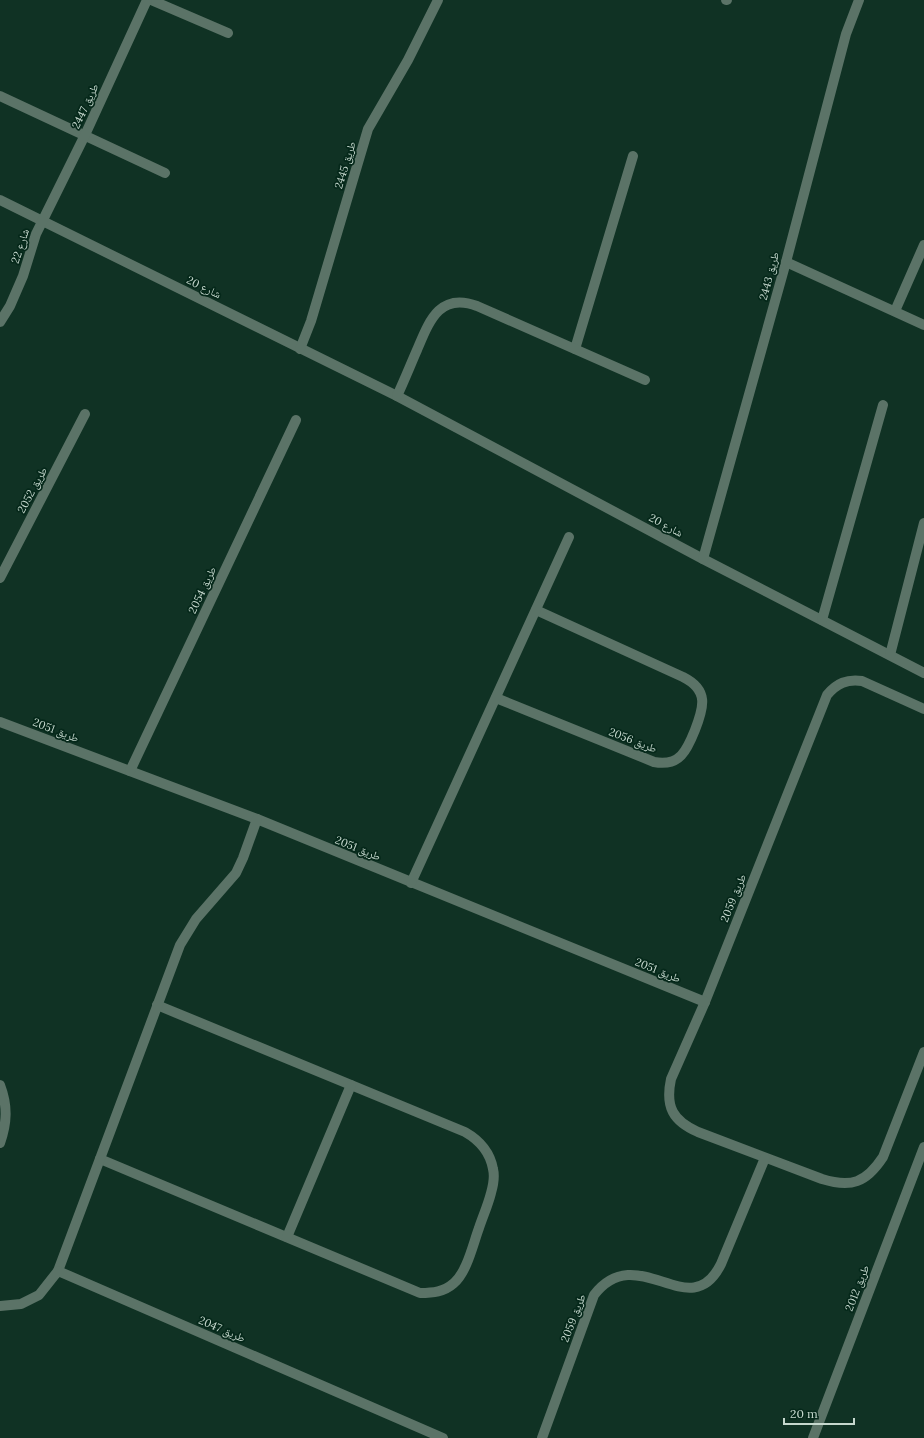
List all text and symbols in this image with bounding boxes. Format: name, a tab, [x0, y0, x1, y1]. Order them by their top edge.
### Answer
street label: طريق 2447	[68, 81, 102, 131]
street label: طريق 2445	[331, 140, 359, 190]
street label: شارع 22	[8, 227, 32, 265]
street label: طريق 2443	[756, 250, 782, 302]
street label: شارع 20	[185, 273, 223, 301]
street label: طريق 2052	[14, 465, 50, 515]
street label: شارع 20	[647, 510, 685, 540]
street label: طريق 2054	[185, 564, 219, 616]
street label: طريق 2051	[31, 715, 81, 745]
street label: طريق 2056	[607, 724, 659, 756]
street label: طريق 2051	[333, 832, 383, 864]
street label: طريق 2059	[717, 872, 749, 924]
street label: طريق 2051	[633, 954, 683, 986]
street label: طريق 2012	[842, 1263, 872, 1313]
street label: طريق 2059	[557, 1292, 589, 1344]
street label: طريق 2047	[197, 1313, 247, 1345]
scale bar	[784, 1400, 854, 1426]
text: 20 m	[790, 1406, 818, 1421]

